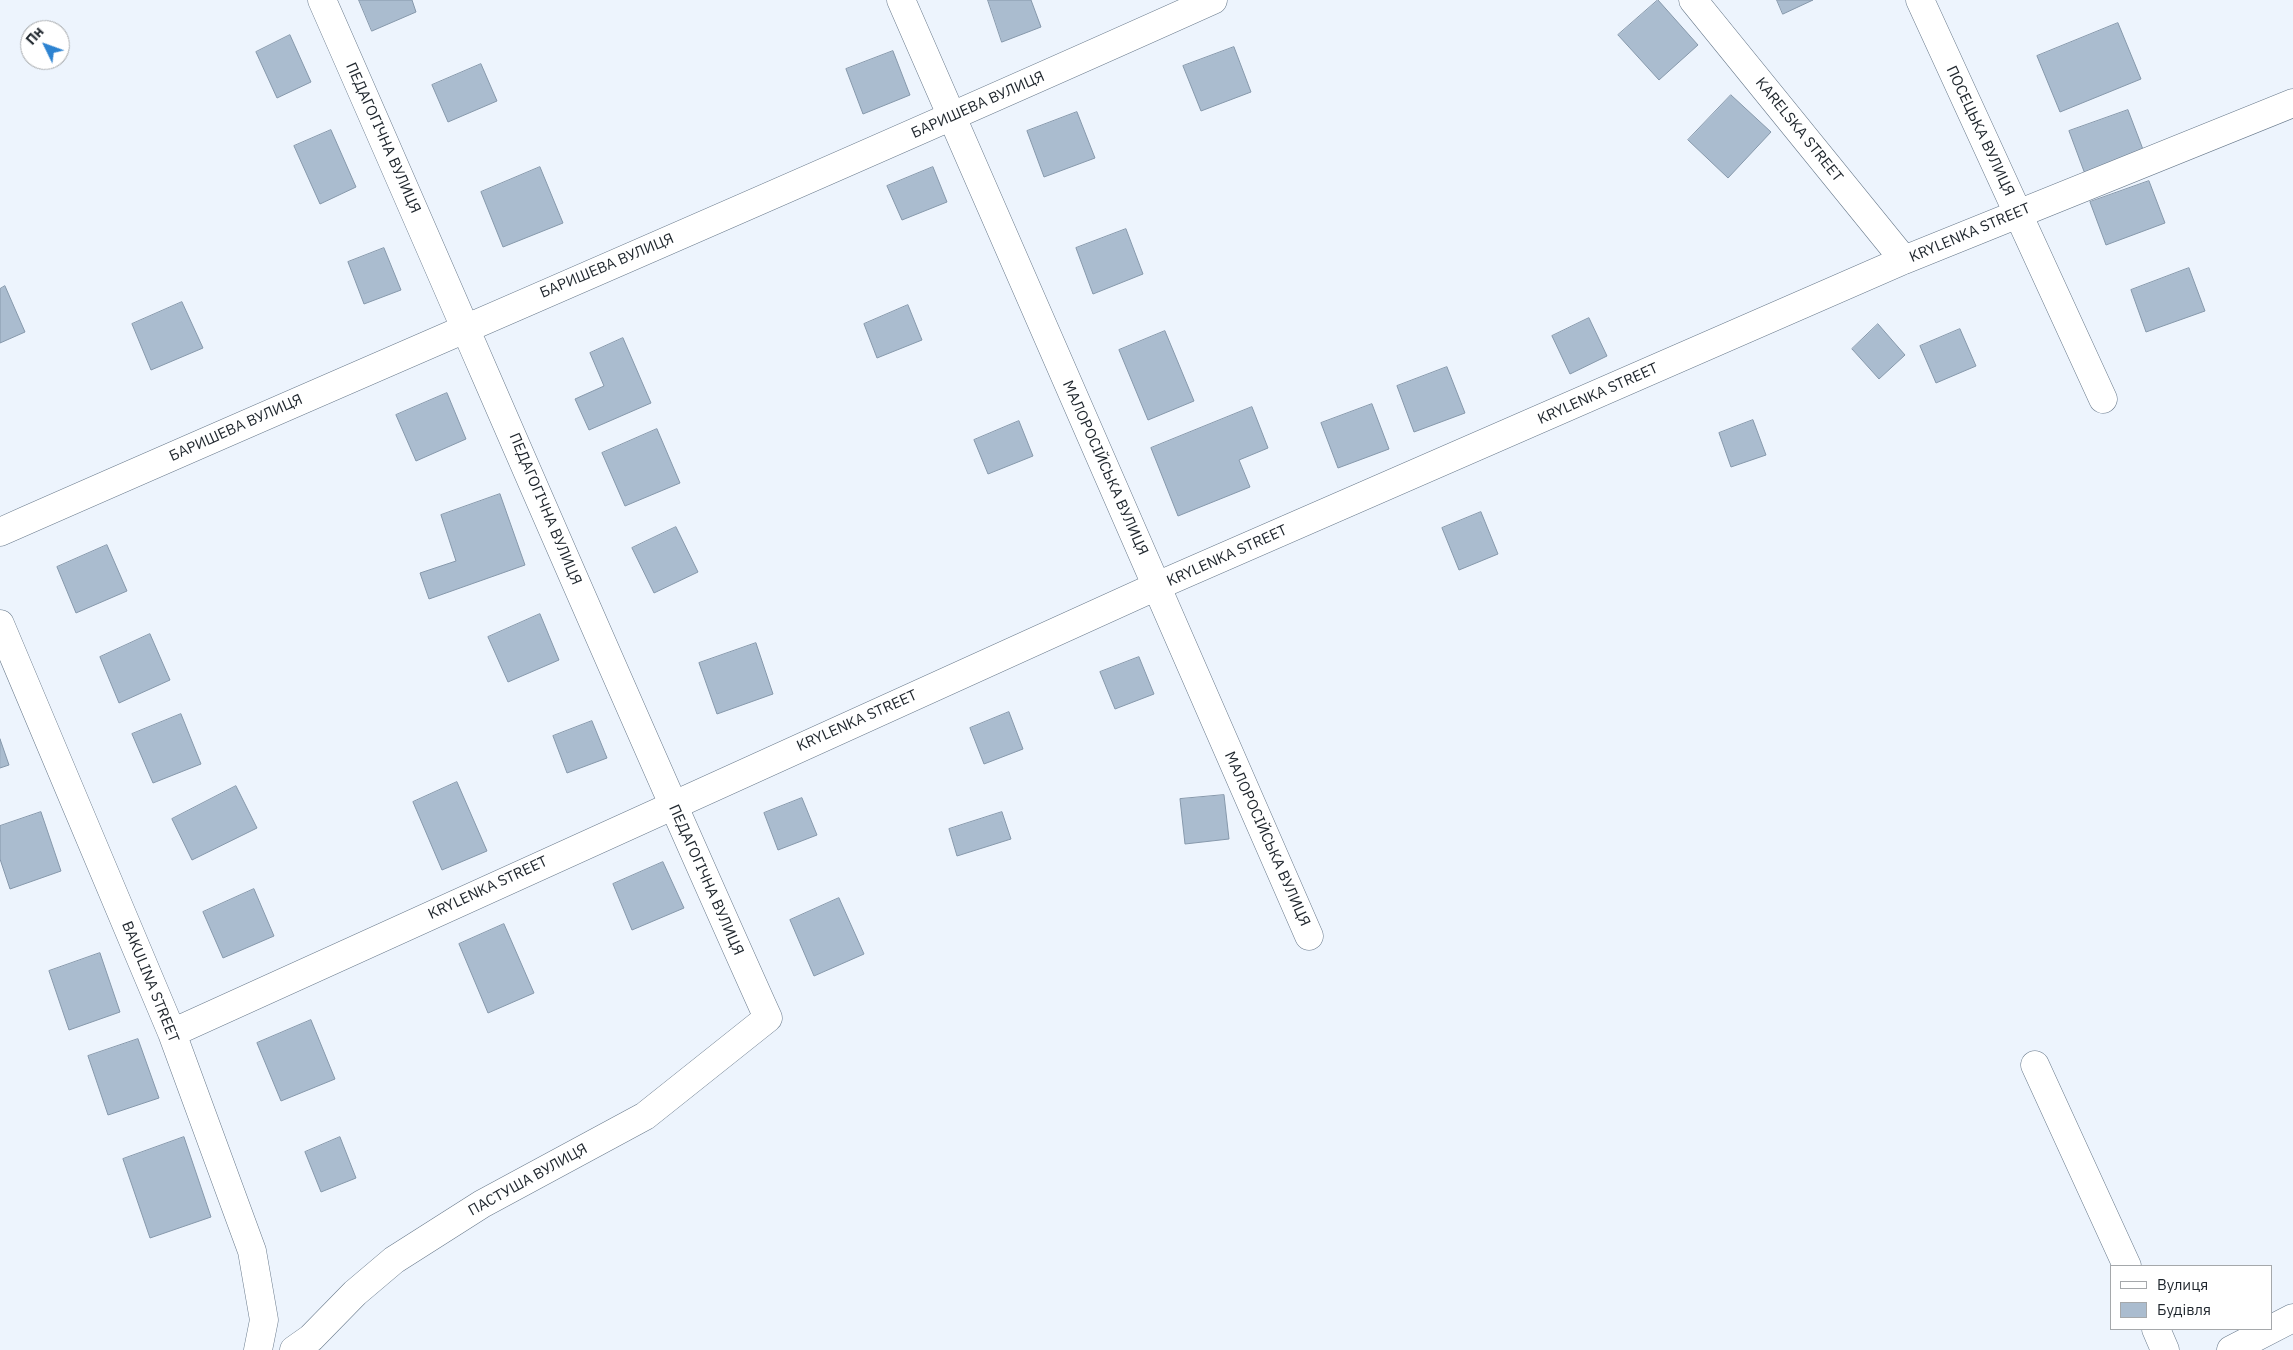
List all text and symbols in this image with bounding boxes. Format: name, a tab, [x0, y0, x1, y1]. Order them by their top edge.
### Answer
north arrow	[20, 20, 70, 70]
text: Пн	[22, 23, 47, 49]
street label: ПЕДАГОГІЧНА ВУЛИЦЯ	[342, 60, 424, 216]
street label: ПОСЕЦЬКА ВУЛИЦЯ	[1942, 63, 2018, 199]
street label: БАРИШЕВА ВУЛИЦЯ	[909, 68, 1047, 142]
street label: KARELSKA STREET	[1751, 74, 1847, 186]
street label: KRYLENKA STREET	[1907, 199, 2033, 267]
street label: БАРИШЕВА ВУЛИЦЯ	[537, 230, 677, 302]
street label: KRYLENKA STREET	[1535, 359, 1661, 429]
street label: МАЛОРОСІЙСЬКА ВУЛИЦЯ	[1058, 378, 1152, 558]
street label: БАРИШЕВА ВУЛИЦЯ	[167, 391, 305, 465]
street label: ПЕДАГОГІЧНА ВУЛИЦЯ	[505, 430, 585, 588]
street label: KRYLENKA STREET	[1164, 521, 1290, 591]
street label: KRYLENKA STREET	[794, 686, 920, 756]
street label: МАЛОРОСІЙСЬКА ВУЛИЦЯ	[1220, 749, 1314, 929]
street label: ПЕДАГОГІЧНА ВУЛИЦЯ	[665, 802, 747, 958]
street label: KRYLENKA STREET	[425, 852, 551, 924]
street label: BAKULINA STREET	[117, 919, 183, 1045]
street label: ПАСТУША ВУЛИЦЯ	[465, 1140, 591, 1220]
legend	[2110, 1265, 2273, 1330]
text: Вулиця	[2157, 1275, 2208, 1294]
text: Будівля	[2157, 1300, 2211, 1319]

